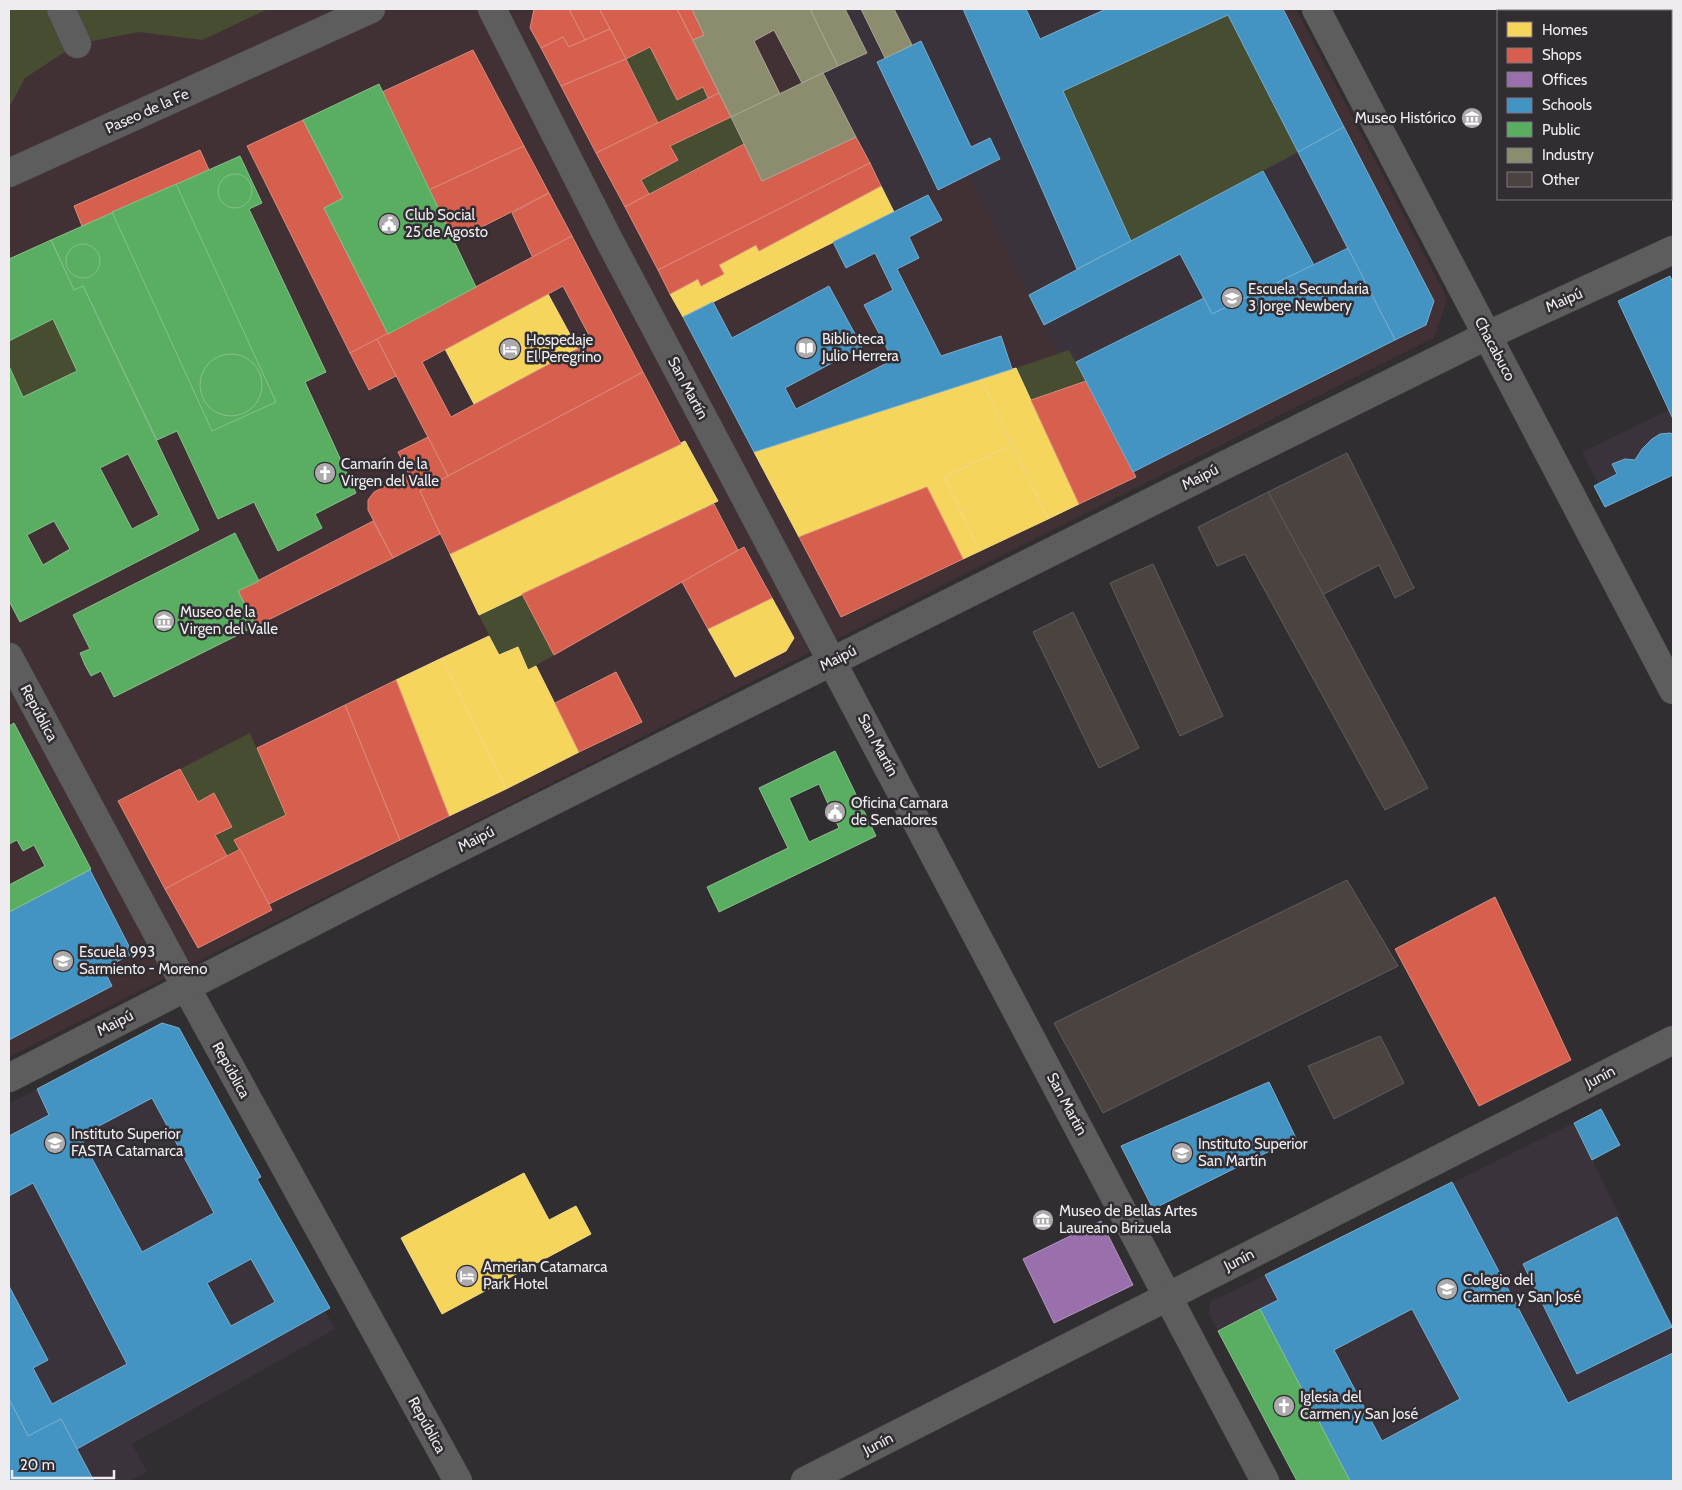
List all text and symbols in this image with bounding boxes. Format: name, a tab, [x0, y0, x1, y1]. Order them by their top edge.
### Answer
legend	[1497, 10, 1672, 200]
text: Homes	[1542, 21, 1588, 39]
text: Shops	[1542, 46, 1582, 64]
text: Offices	[1542, 71, 1587, 89]
street label: Paseo de la Fe	[102, 84, 192, 137]
text: Schools	[1542, 96, 1592, 114]
museum icon: Museo Histórico	[1460, 106, 1484, 130]
place label: Museo Histórico	[1355, 109, 1456, 127]
text: Public	[1542, 121, 1580, 139]
text: Industry	[1542, 146, 1594, 164]
text: Other	[1542, 171, 1579, 189]
place label: Club Social 25 de Agosto	[405, 206, 488, 241]
public building icon: Club Social 25 de Agosto	[377, 212, 401, 236]
place label: Escuela Secundaria 3 Jorge Newbery	[1248, 280, 1370, 315]
street label: Maipú	[1543, 284, 1585, 316]
school or university icon: Escuela Secundaria 3 Jorge Newbery	[1220, 286, 1244, 310]
street label: Chacabuco	[1471, 314, 1519, 384]
place label: Biblioteca Julio Herrera	[821, 330, 900, 365]
place label: Hospedaje El Peregrino	[526, 331, 602, 366]
library icon: Biblioteca Julio Herrera	[794, 336, 818, 360]
hotel icon: Hospedaje El Peregrino	[498, 337, 522, 361]
street label: San Martín	[664, 354, 712, 422]
place label: Camarín de la Virgen del Valle	[341, 455, 439, 490]
street label: Maipú	[1179, 460, 1221, 494]
church icon: Camarín de la Virgen del Valle	[313, 461, 337, 485]
place label: Museo de la Virgen del Valle	[180, 603, 278, 638]
museum icon: Museo de la Virgen del Valle	[152, 609, 176, 633]
street label: Maipú	[817, 641, 859, 675]
street label: República	[17, 682, 62, 745]
street label: San Martín	[854, 711, 902, 779]
place label: Oficina Camara de Senadores	[851, 794, 949, 829]
public building icon: Oficina Camara de Senadores	[823, 800, 847, 824]
street label: Maipú	[455, 822, 497, 856]
place label: Escuela 993 Sarmiento - Moreno	[79, 943, 207, 978]
school or university icon: Escuela 993 Sarmiento - Moreno	[51, 949, 75, 973]
street label: Maipú	[94, 1006, 136, 1040]
street label: República	[208, 1039, 254, 1102]
street label: Junín	[1581, 1062, 1618, 1093]
street label: San Martín	[1043, 1070, 1091, 1138]
place label: Instituto Superior FASTA Catamarca	[71, 1125, 184, 1160]
school or university icon: Instituto Superior FASTA Catamarca	[43, 1131, 67, 1155]
place label: Instituto Superior San Martín	[1198, 1135, 1308, 1170]
school or university icon: Instituto Superior San Martín	[1170, 1141, 1194, 1165]
place label: Museo de Bellas Artes Laureano Brizuela	[1059, 1202, 1197, 1237]
museum icon: Museo de Bellas Artes Laureano Brizuela	[1031, 1208, 1055, 1232]
street label: Junín	[1220, 1245, 1257, 1276]
place label: Amerian Catamarca Park Hotel	[483, 1258, 608, 1293]
hotel icon: Amerian Catamarca Park Hotel	[455, 1264, 479, 1288]
place label: Colegio del Carmen y San José	[1463, 1271, 1582, 1306]
school or university icon: Colegio del Carmen y San José	[1435, 1277, 1459, 1301]
place label: Iglesia del Carmen y San José	[1300, 1388, 1419, 1423]
street label: República	[404, 1394, 450, 1457]
church icon: Iglesia del Carmen y San José	[1272, 1394, 1296, 1418]
street label: Junín	[859, 1429, 896, 1460]
scale bar	[12, 1448, 115, 1480]
text: 20 m	[20, 1456, 55, 1474]

